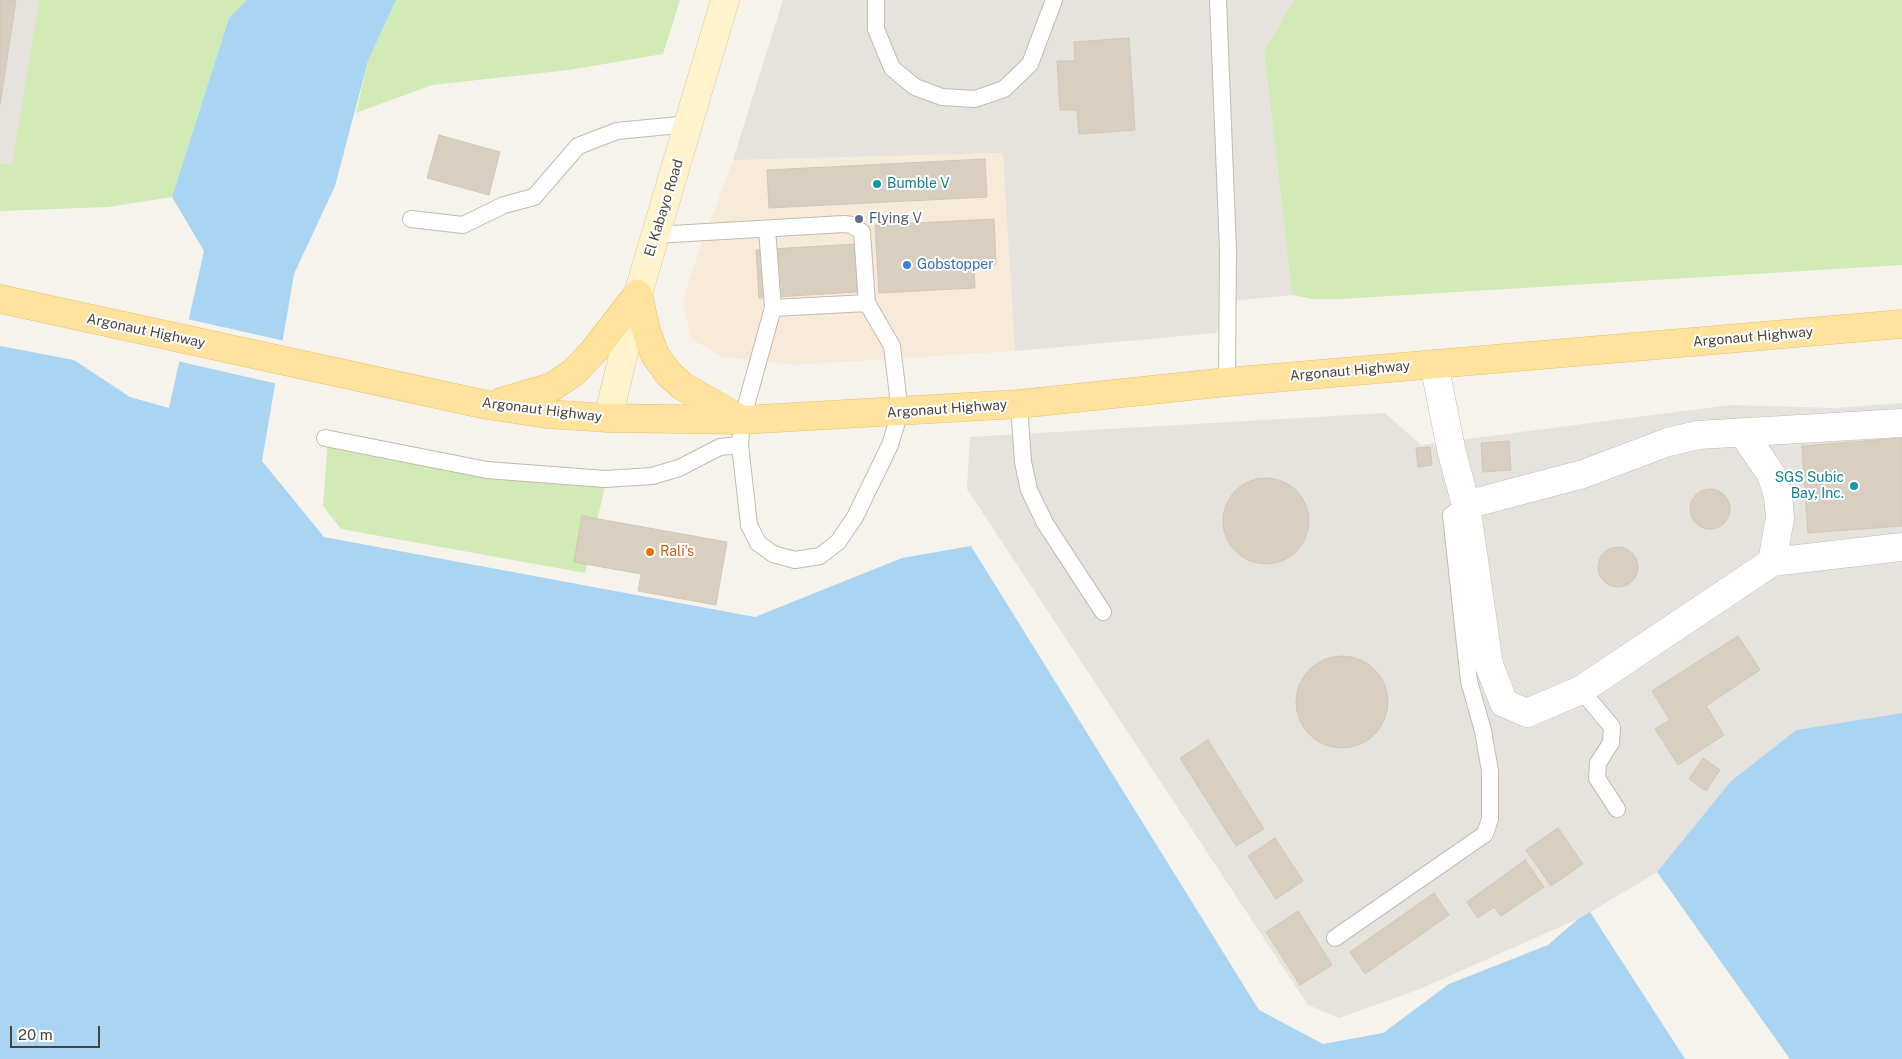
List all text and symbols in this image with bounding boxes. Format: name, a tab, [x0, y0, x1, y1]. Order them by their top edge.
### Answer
street label: El Kabayo Road	[641, 157, 687, 259]
place label: Bumble V	[887, 176, 950, 192]
marker: Bumble V	[871, 178, 883, 190]
place label: Flying V	[869, 211, 922, 227]
marker: Flying V	[853, 213, 865, 225]
place label: Gobstopper	[917, 257, 994, 273]
marker: Gobstopper	[901, 259, 913, 271]
street label: Argonaut Highway	[85, 310, 207, 352]
street label: Argonaut Highway	[1692, 323, 1814, 351]
street label: Argonaut Highway	[1289, 357, 1411, 385]
street label: Argonaut Highway	[481, 394, 603, 426]
street label: Argonaut Highway	[886, 396, 1008, 422]
place label: SGS Subic Bay, Inc.	[1775, 470, 1844, 502]
marker: SGS Subic Bay, Inc.	[1848, 480, 1860, 492]
place label: Rali's	[660, 544, 694, 560]
marker: Rali's	[644, 546, 656, 558]
scale bar	[12, 1016, 102, 1048]
text: 20 m	[18, 1026, 53, 1043]

